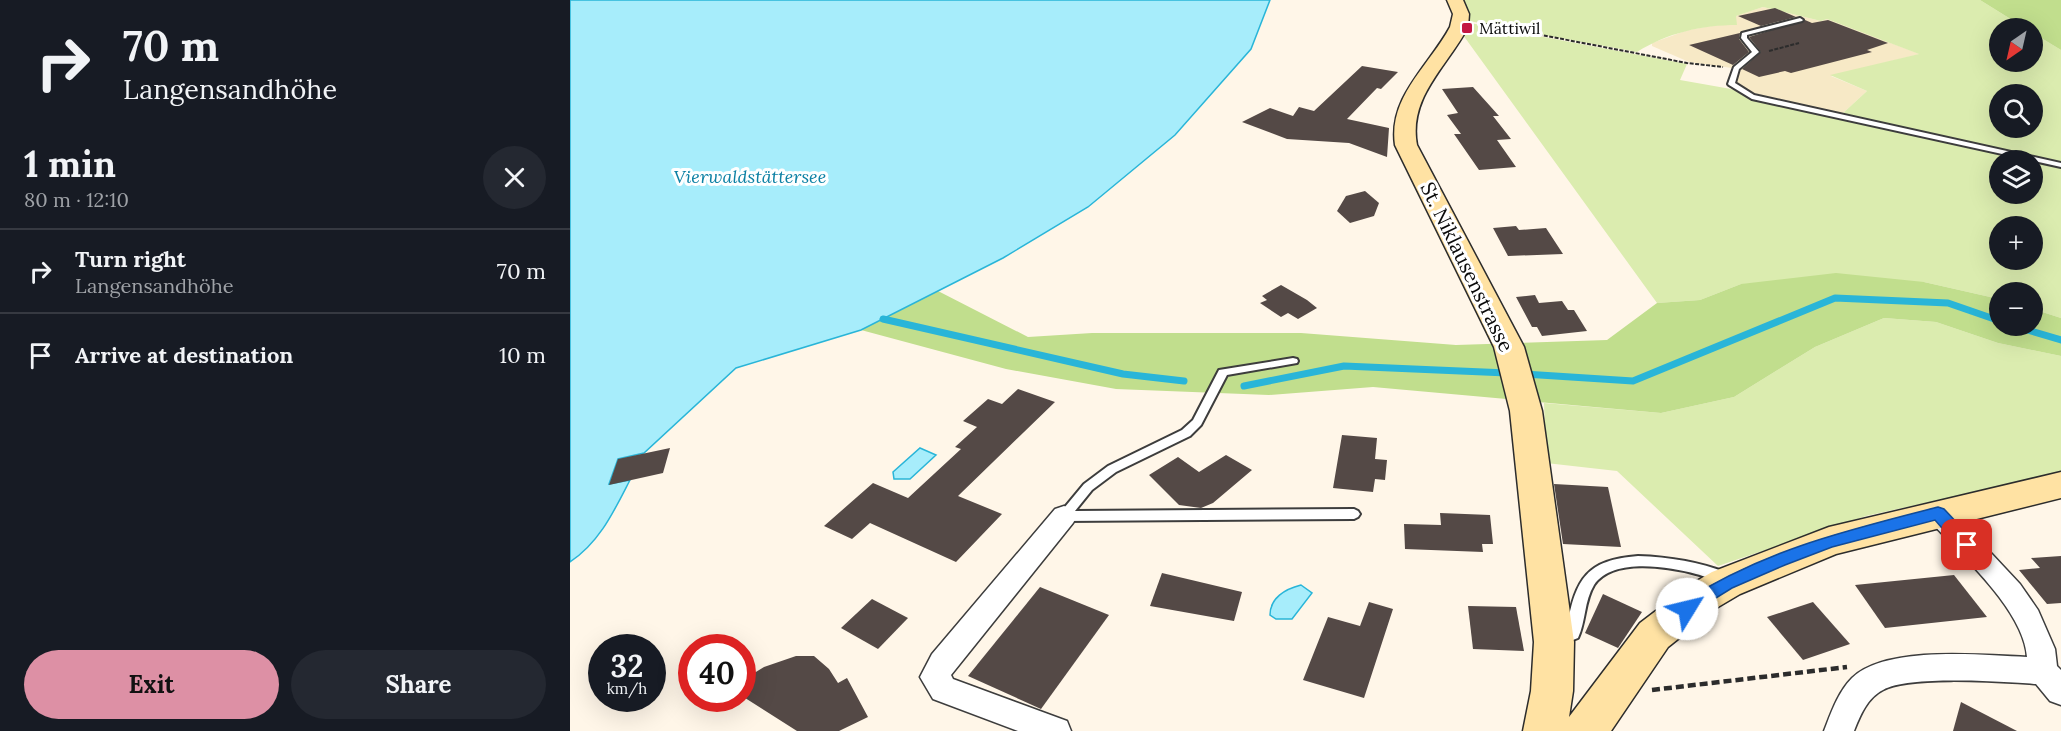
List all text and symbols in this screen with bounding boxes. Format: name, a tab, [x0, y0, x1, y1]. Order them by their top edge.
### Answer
place label: Mättiwil	[1479, 18, 1540, 38]
north arrow	[1989, 18, 2043, 72]
map controls	[1989, 18, 2043, 336]
text: 70 m	[123, 19, 219, 73]
marker: Mättiwil	[1460, 21, 1474, 35]
icon: right	[24, 24, 102, 102]
text: Langensandhöhe	[123, 72, 337, 106]
button: search	[1989, 84, 2043, 138]
text: 1 min	[24, 141, 116, 187]
button: close	[483, 146, 546, 209]
button: layers	[1989, 150, 2043, 204]
water label: Vierwaldstättersee	[674, 165, 826, 188]
street label: St. Niklausenstrasse	[1415, 178, 1519, 356]
text: 80 m · 12:10	[24, 187, 129, 212]
button: +	[1989, 216, 2043, 270]
text: Turn right	[75, 245, 186, 273]
icon: right	[24, 255, 57, 288]
text: 70 m	[497, 257, 546, 285]
text: Langensandhöhe	[75, 273, 234, 298]
button: −	[1989, 282, 2043, 336]
icon: arrive	[24, 339, 57, 372]
text: Arrive at destination	[75, 341, 293, 369]
text: 10 m	[499, 341, 546, 369]
pin	[1941, 519, 1992, 570]
icon: arrive	[1950, 528, 1983, 561]
position arrow	[1655, 577, 1719, 641]
speed limit sign: 40	[678, 634, 756, 712]
text: 32	[611, 647, 643, 685]
button: Exit	[24, 650, 279, 719]
button: Share	[291, 650, 546, 719]
text: km/h	[607, 679, 647, 698]

